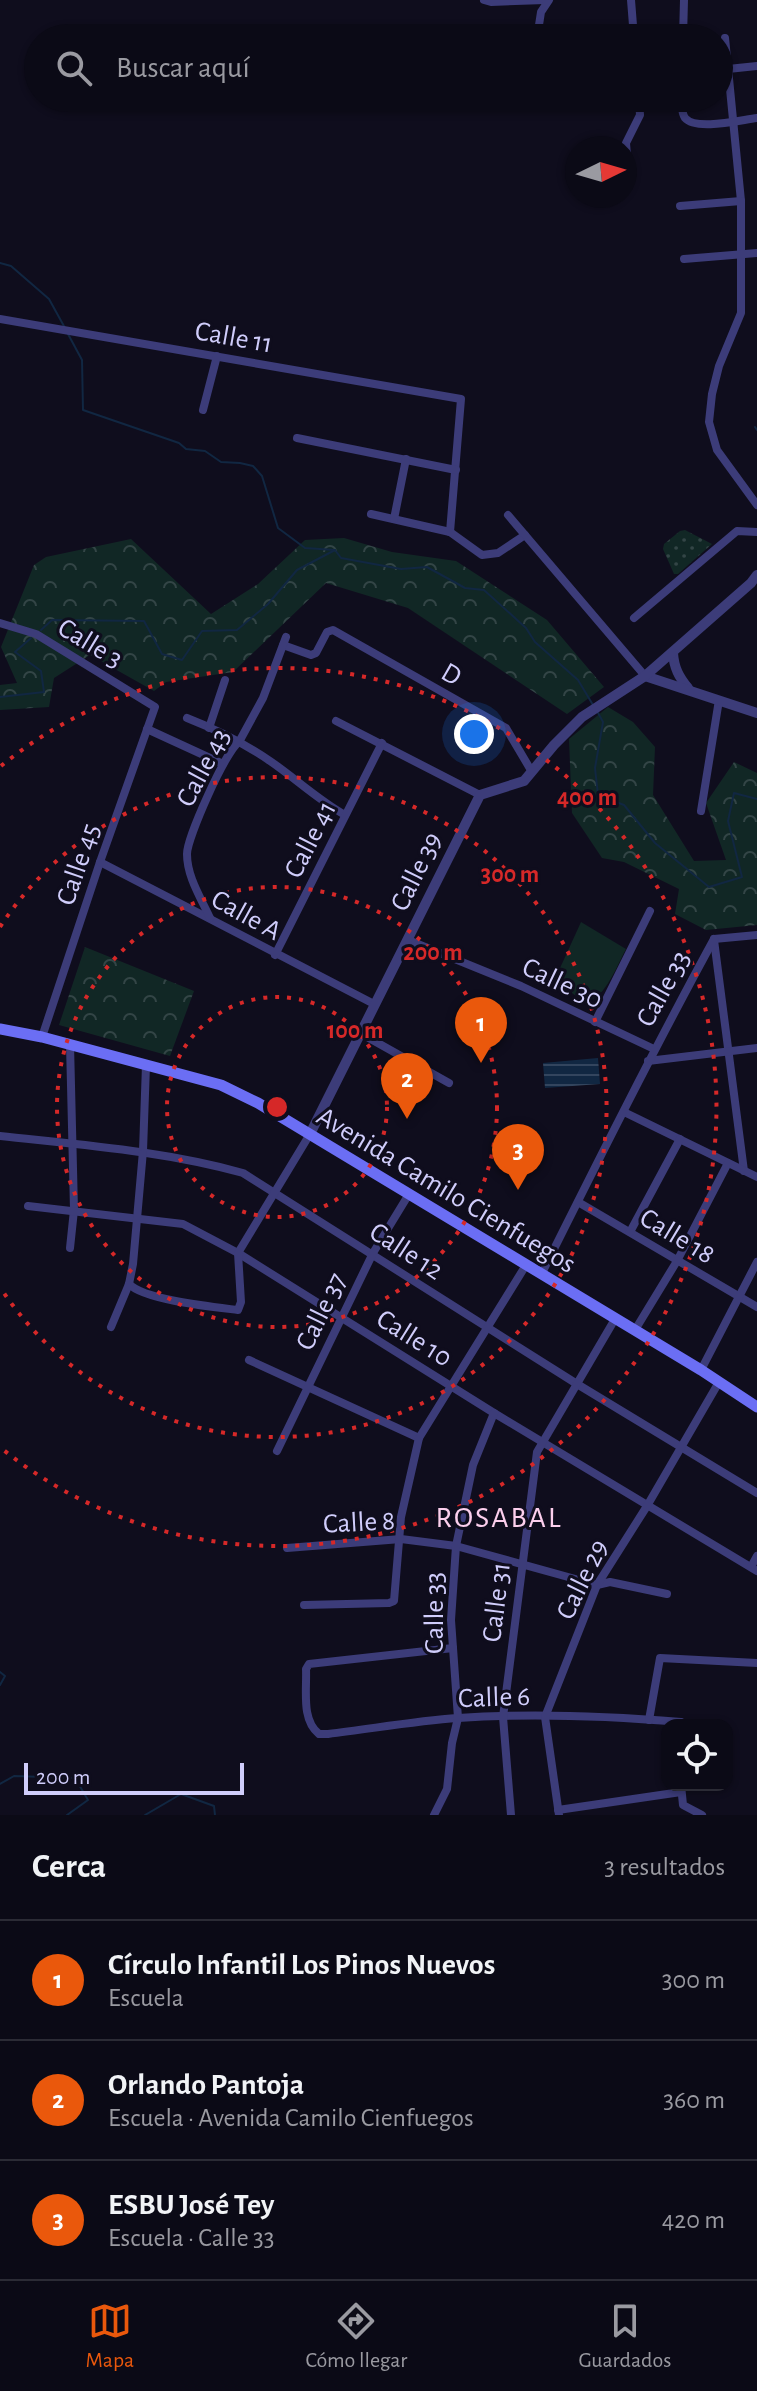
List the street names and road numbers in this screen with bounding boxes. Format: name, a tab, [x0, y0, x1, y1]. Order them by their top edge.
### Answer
street label: Calle 11	[193, 317, 275, 359]
street label: Calle 3	[53, 614, 127, 674]
street label: D	[436, 658, 466, 691]
street label: Calle 43	[172, 724, 236, 812]
street label: Calle 41	[280, 797, 342, 883]
street label: Calle 45	[52, 820, 106, 909]
street label: Calle 39	[386, 828, 448, 916]
street label: Calle A	[206, 885, 286, 946]
street label: Calle 33	[632, 946, 696, 1032]
street label: Calle 30	[518, 953, 607, 1015]
street label: Avenida Camilo Cienfuegos	[312, 1102, 580, 1279]
street label: Calle 18	[635, 1204, 719, 1270]
street label: Calle 12	[364, 1218, 448, 1286]
street label: Calle 37	[291, 1269, 352, 1355]
street label: Calle 10	[371, 1305, 457, 1373]
street label: Calle 8	[322, 1507, 396, 1539]
street label: Calle 29	[552, 1536, 614, 1624]
street label: Calle 31	[478, 1561, 516, 1644]
street label: Calle 33	[421, 1572, 449, 1654]
street label: Calle 6	[458, 1683, 531, 1713]

